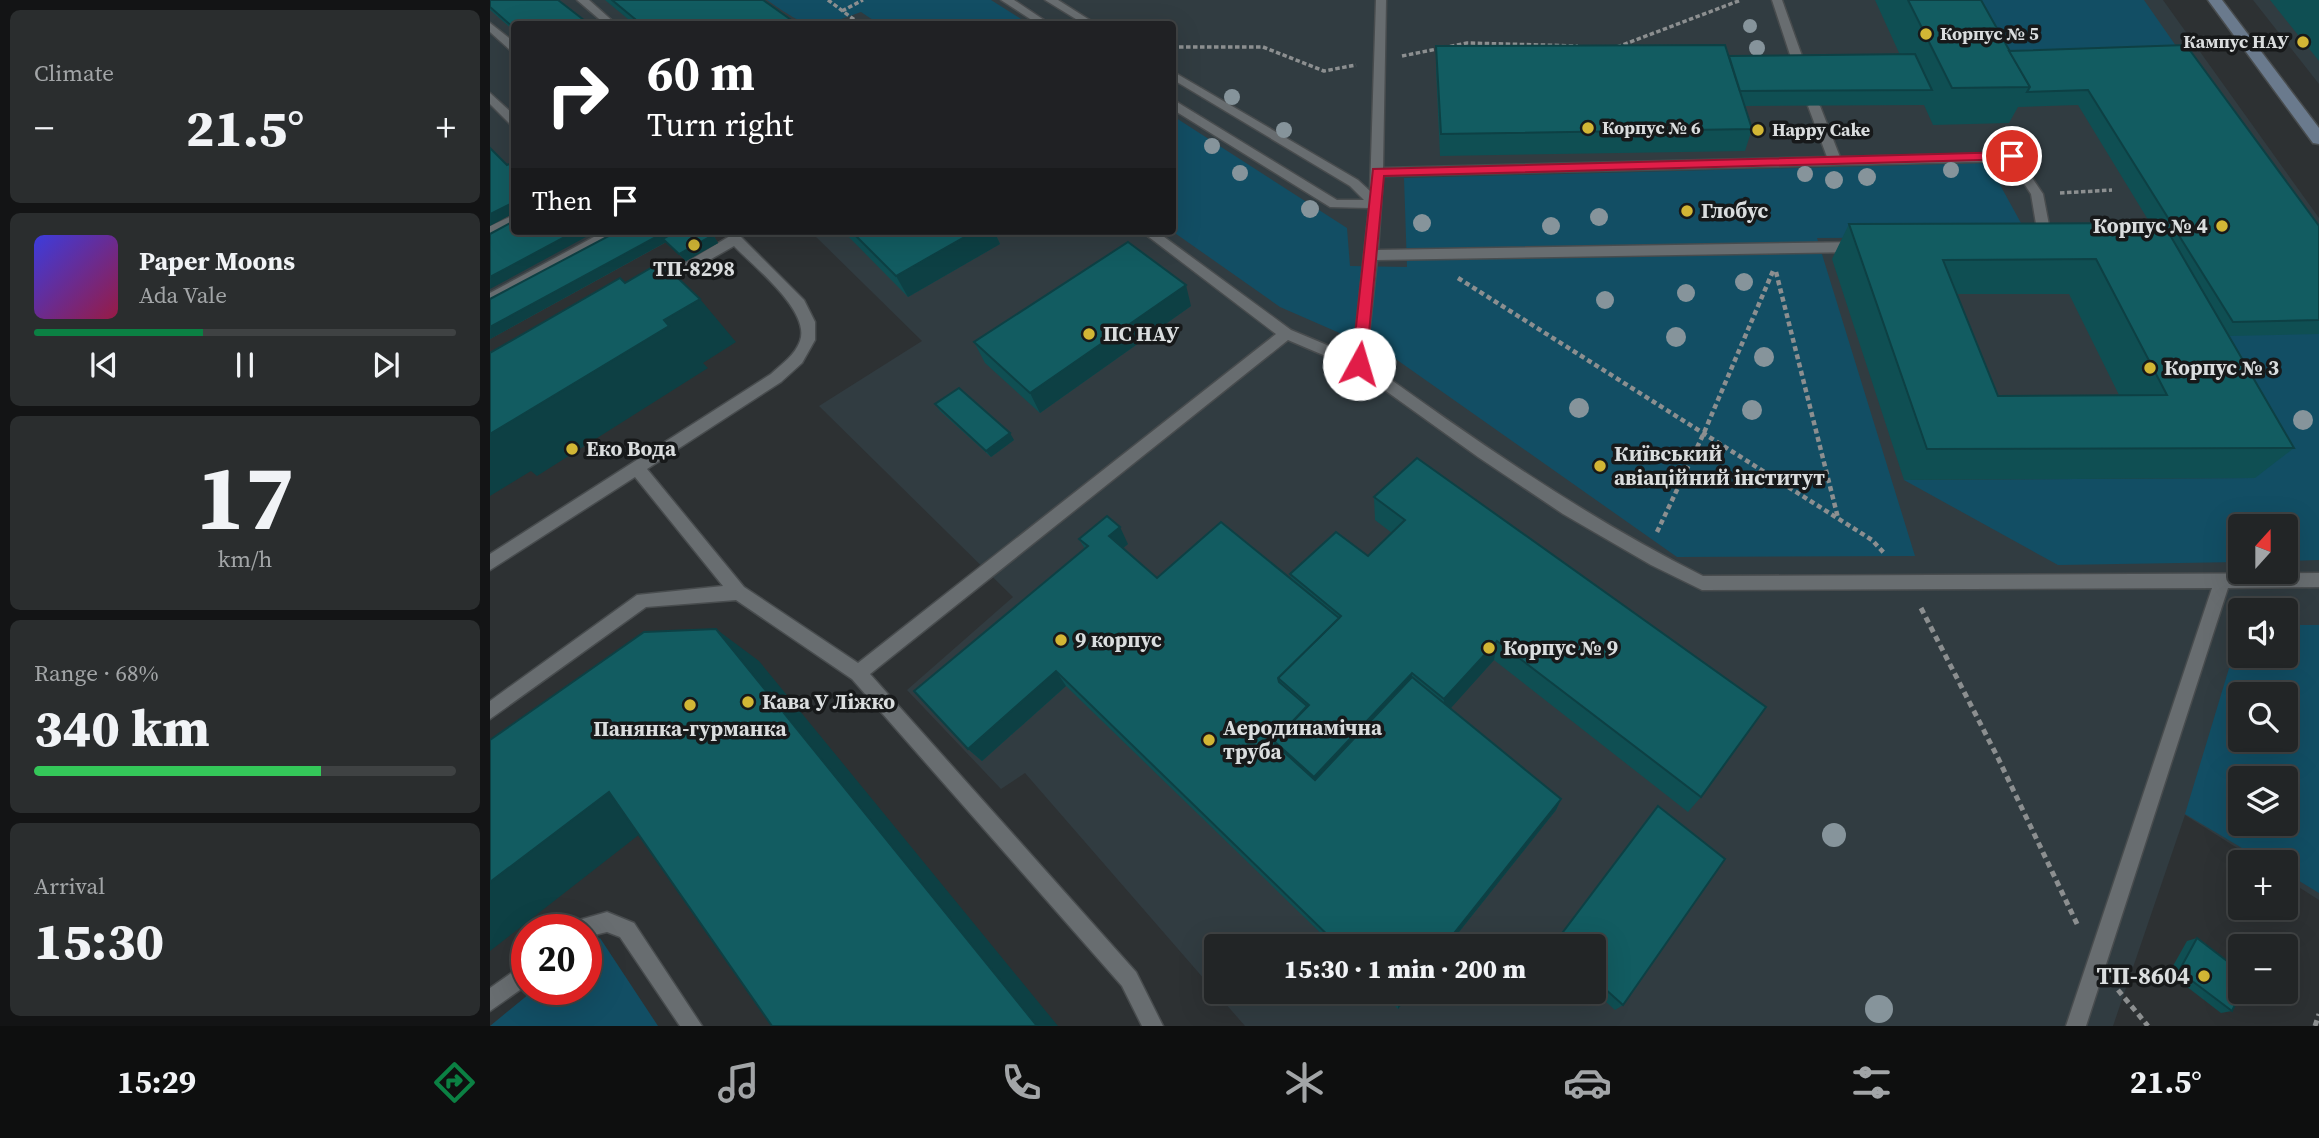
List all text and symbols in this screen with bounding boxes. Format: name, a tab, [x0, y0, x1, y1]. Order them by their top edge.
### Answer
place label: Корпус № 5	[1940, 21, 2039, 46]
marker: Корпус № 5	[1918, 26, 1934, 42]
place label: Кампус НАУ	[2183, 29, 2289, 54]
marker: Кампус НАУ	[2295, 34, 2311, 50]
text: 60 m	[647, 39, 755, 106]
icon: right	[532, 49, 623, 140]
text: Climate	[34, 57, 114, 89]
text: 21.5°	[186, 92, 304, 163]
text: −	[34, 102, 54, 154]
text: +	[436, 102, 456, 154]
text: Turn right	[647, 103, 793, 147]
place label: Корпус № 6	[1602, 115, 1701, 140]
place label: Happy Cake	[1772, 117, 1870, 142]
marker: Корпус № 6	[1580, 120, 1596, 136]
marker: Happy Cake	[1750, 122, 1766, 138]
pin	[1982, 126, 2042, 186]
icon: arrive	[1993, 137, 2031, 175]
icon: arrive	[606, 182, 644, 220]
text: Then	[532, 183, 592, 219]
place label: Глобус	[1701, 196, 1769, 225]
marker: Глобус	[1679, 203, 1695, 219]
place label: Корпус № 4	[2093, 211, 2208, 240]
marker: Корпус № 4	[2214, 218, 2230, 234]
marker: ТП-8298	[686, 237, 702, 253]
text: Paper Moons	[139, 243, 295, 279]
place label: ТП-8298	[653, 254, 735, 283]
text: Ada Vale	[139, 279, 227, 311]
place label: ПС НАУ	[1103, 319, 1179, 348]
marker: ПС НАУ	[1081, 326, 1097, 342]
position arrow	[1322, 327, 1396, 401]
icon: previous	[85, 346, 123, 384]
icon: pause	[226, 346, 264, 384]
icon: next	[367, 346, 405, 384]
place label: Корпус № 3	[2164, 353, 2279, 382]
marker: Корпус № 3	[2142, 360, 2158, 376]
place label: Еко Вода	[586, 434, 677, 463]
text: 17	[196, 435, 294, 559]
place label: Київський авіаційний інститут	[1614, 439, 1825, 492]
marker: Еко Вода	[564, 441, 580, 457]
marker: Київський авіаційний інститут	[1592, 458, 1608, 474]
north arrow	[2228, 514, 2298, 584]
map controls	[2228, 514, 2298, 1004]
text: km/h	[218, 543, 272, 575]
button: sound	[2228, 598, 2298, 668]
place label: 9 корпус	[1075, 625, 1162, 654]
marker: 9 корпус	[1053, 632, 1069, 648]
place label: Корпус № 9	[1503, 633, 1618, 662]
marker: Корпус № 9	[1481, 640, 1497, 656]
text: Range · 68%	[34, 657, 159, 689]
button: search	[2228, 682, 2298, 752]
place label: Кава У Ліжко	[762, 687, 895, 716]
text: 340 km	[34, 692, 210, 763]
marker: Кава У Ліжко	[740, 694, 756, 710]
marker: Панянка-гурманка	[682, 697, 698, 713]
place label: Аеродинамічна труба	[1223, 713, 1383, 766]
place label: Панянка-гурманка	[593, 714, 788, 743]
marker: Аеродинамічна труба	[1201, 732, 1217, 748]
button: layers	[2228, 766, 2298, 836]
button: +	[2228, 850, 2298, 920]
text: Arrival	[34, 870, 105, 902]
text: 15:30	[34, 905, 164, 976]
speed limit sign: 20	[511, 914, 602, 1005]
button: −	[2228, 934, 2298, 1004]
text: 15:30 · 1 min · 200 m	[1284, 951, 1526, 987]
place label: ТП-8604	[2097, 959, 2190, 992]
marker: ТП-8604	[2196, 968, 2212, 984]
icon: directions	[430, 1058, 479, 1107]
icon: music	[714, 1058, 763, 1107]
icon: phone	[997, 1058, 1046, 1107]
icon: climate	[1280, 1058, 1329, 1107]
icon: car	[1563, 1058, 1612, 1107]
icon: filters	[1847, 1058, 1896, 1107]
text: 15:29	[117, 1060, 196, 1104]
text: 21.5°	[2130, 1060, 2202, 1104]

